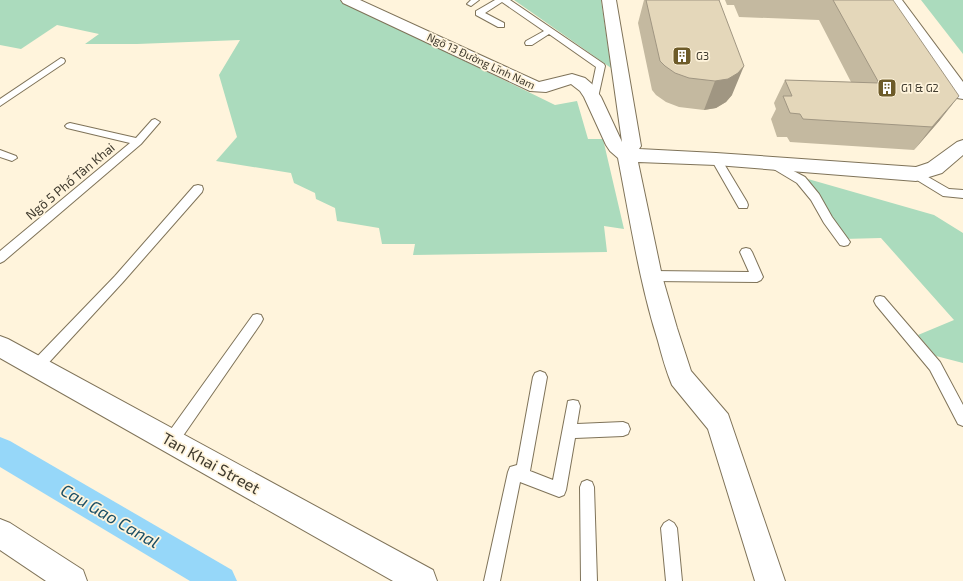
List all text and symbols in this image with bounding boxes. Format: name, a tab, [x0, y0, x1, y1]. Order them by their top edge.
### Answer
street label: Ngõ 13 Đường Lĩnh Nam	[425, 30, 537, 91]
building icon: G3	[671, 45, 693, 67]
place label: G3	[696, 49, 709, 62]
building icon: G1 & G2	[876, 77, 898, 99]
place label: G1 & G2	[901, 81, 939, 94]
street label: Ngõ 5 Phố Tân Khai	[22, 139, 118, 223]
street label: Tan Khai Street	[159, 428, 264, 497]
water label: Cau Gao Canal	[58, 479, 163, 551]

